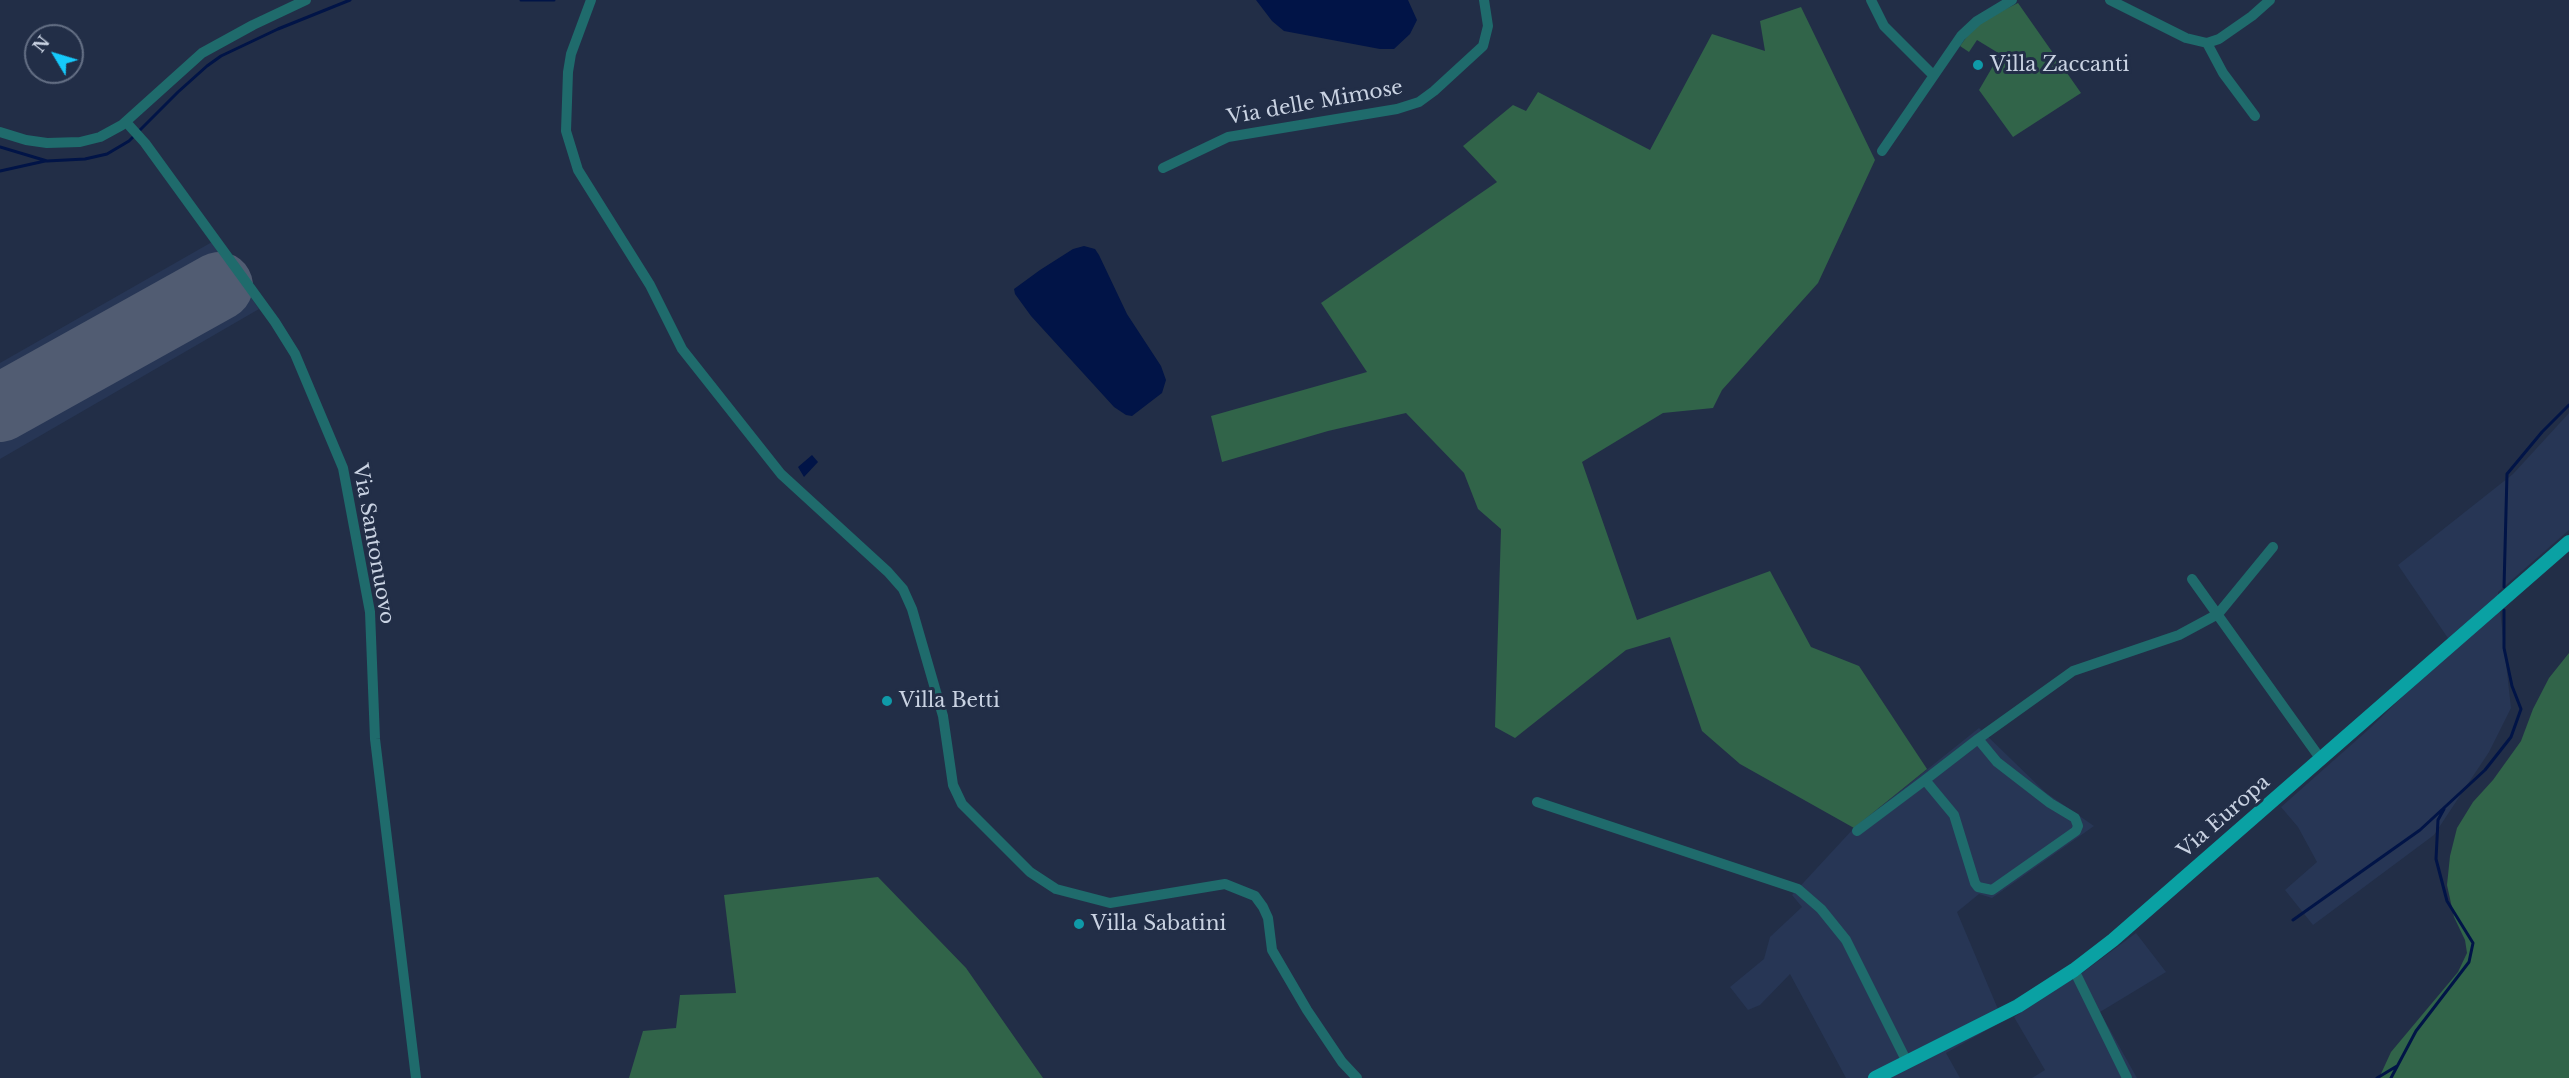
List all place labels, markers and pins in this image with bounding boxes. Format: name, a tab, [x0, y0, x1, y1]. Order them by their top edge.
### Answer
place label: Villa Zaccanti	[1990, 53, 2129, 77]
marker: Villa Zaccanti	[1971, 58, 1985, 72]
place label: Villa Betti	[899, 689, 1000, 713]
marker: Villa Betti	[880, 694, 894, 708]
place label: Villa Sabatini	[1091, 912, 1226, 936]
marker: Villa Sabatini	[1072, 917, 1086, 931]

